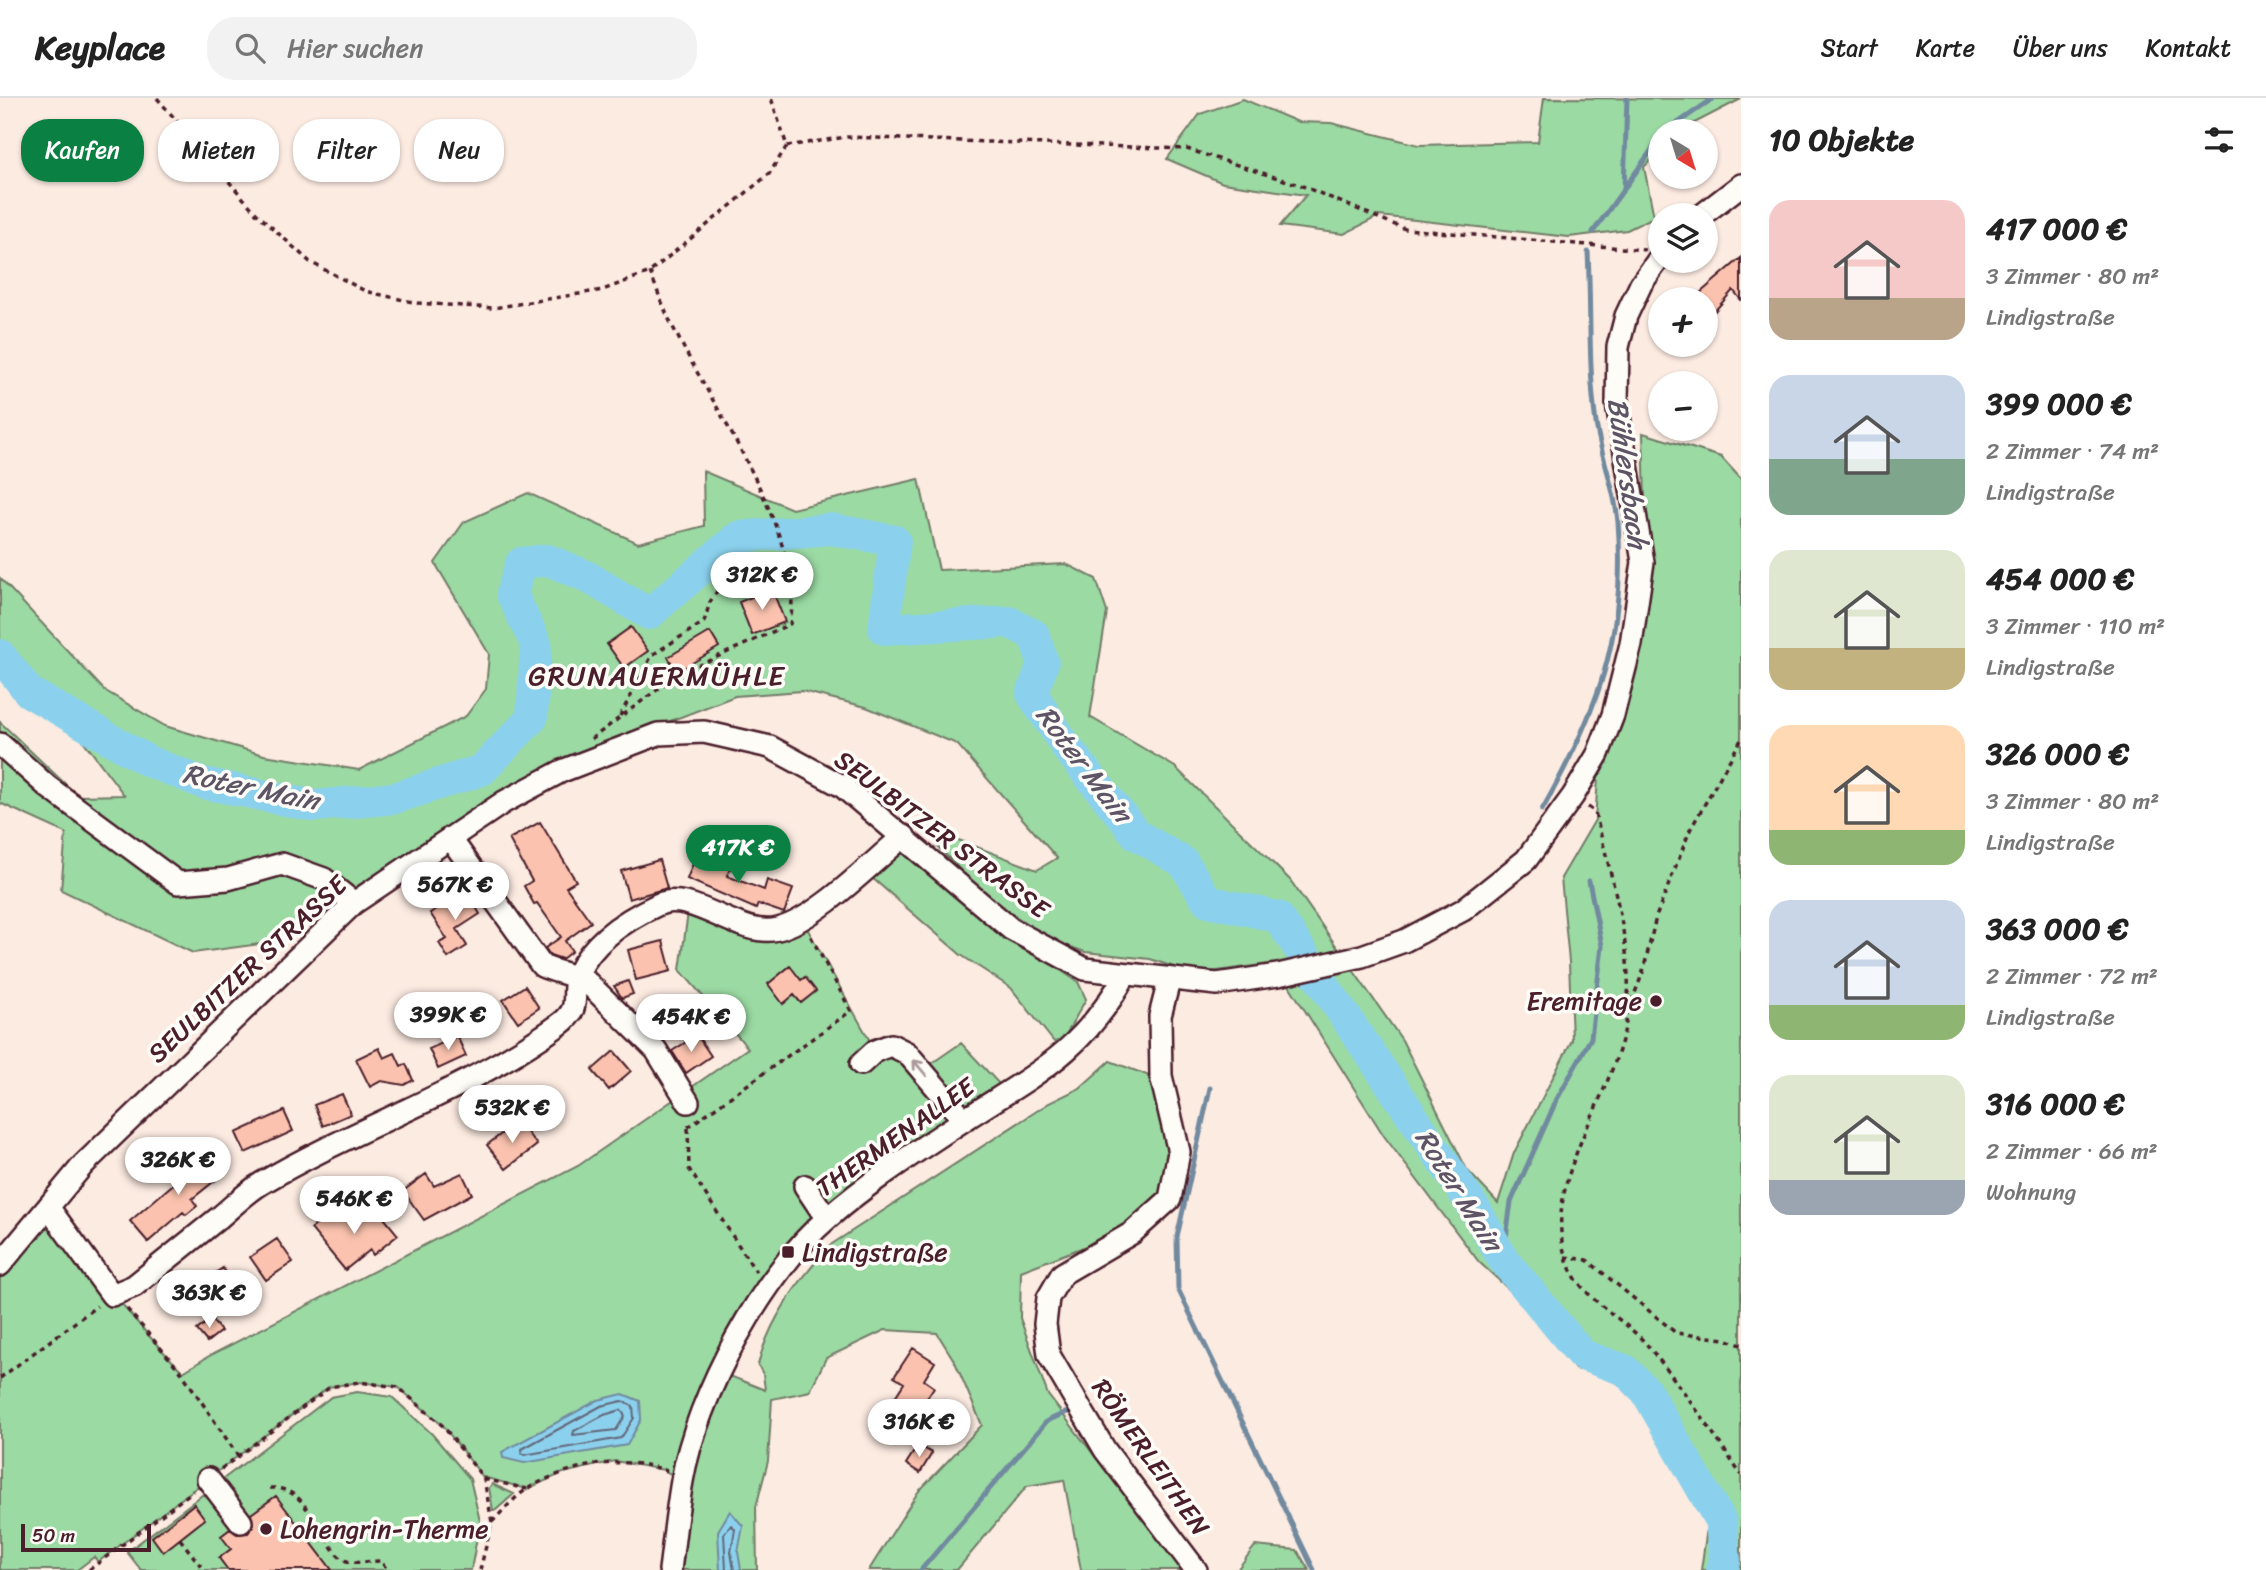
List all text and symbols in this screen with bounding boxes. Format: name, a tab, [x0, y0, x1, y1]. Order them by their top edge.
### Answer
search box	[207, 17, 697, 80]
text: Keyplace	[35, 19, 165, 77]
text: Hier suchen	[287, 25, 423, 71]
text: Start	[1821, 27, 1878, 69]
text: Karte	[1916, 27, 1975, 69]
text: Über uns	[2013, 27, 2108, 69]
text: Kontakt	[2146, 27, 2231, 69]
icon: search	[231, 29, 269, 67]
text: 10 Objekte	[1769, 113, 1914, 167]
chip: Kaufen	[21, 119, 144, 182]
chip: Mieten	[158, 119, 279, 182]
chip: Filter	[293, 119, 400, 182]
chip: Neu	[414, 119, 504, 182]
north arrow	[1648, 119, 1718, 189]
map controls	[1648, 119, 1718, 441]
icon: filters	[2200, 121, 2238, 159]
text: 417 000 €	[1986, 202, 2127, 256]
button: layers	[1648, 203, 1718, 273]
icon: home	[1825, 228, 1909, 312]
text: 3 Zimmer · 80 m²	[1986, 256, 2159, 297]
button: +	[1648, 287, 1718, 357]
text: Lindigstraße	[1986, 297, 2115, 338]
button: −	[1648, 371, 1718, 441]
text: 399 000 €	[1986, 377, 2132, 431]
water label: Bühlersbach	[1593, 394, 1663, 554]
icon: home	[1825, 403, 1909, 487]
text: 2 Zimmer · 74 m²	[1986, 431, 2159, 472]
text: Lindigstraße	[1986, 472, 2115, 513]
pin: 312K €	[705, 552, 819, 612]
text: 454 000 €	[1986, 552, 2134, 606]
text: 312K €	[726, 554, 798, 595]
icon: home	[1825, 578, 1909, 662]
text: 3 Zimmer · 110 m²	[1986, 606, 2165, 647]
text: Lindigstraße	[1986, 647, 2115, 688]
district label: GRUNAUERMÜHLE	[528, 651, 786, 700]
water label: Roter Main	[1023, 694, 1147, 836]
text: 326 000 €	[1986, 727, 2129, 781]
street label: SEULBITZER STRASSE	[824, 737, 1061, 932]
water label: Roter Main	[179, 749, 326, 826]
icon: home	[1825, 753, 1909, 837]
text: 3 Zimmer · 80 m²	[1986, 781, 2159, 822]
text: Lindigstraße	[1986, 822, 2115, 863]
pin: 417K €	[681, 826, 795, 885]
text: 417K €	[702, 827, 774, 868]
street label: SEULBITZER STRASSE	[136, 862, 359, 1075]
pin: 567K €	[398, 862, 512, 922]
text: 567K €	[417, 864, 493, 905]
text: 363 000 €	[1986, 902, 2128, 956]
icon: home	[1825, 928, 1909, 1012]
text: 2 Zimmer · 72 m²	[1986, 956, 2158, 997]
place label: Eremitage	[1526, 978, 1642, 1024]
pin: 399K €	[391, 992, 505, 1052]
marker: Eremitage	[1648, 993, 1664, 1009]
text: 399K €	[410, 994, 486, 1035]
pin: 454K €	[634, 995, 748, 1054]
text: 454K €	[652, 996, 730, 1037]
text: Lindigstraße	[1986, 997, 2115, 1038]
one-way arrow	[912, 1059, 928, 1077]
street label: THERMENALLEE	[805, 1064, 986, 1209]
text: 316 000 €	[1986, 1077, 2125, 1131]
pin: 532K €	[455, 1086, 569, 1145]
text: 532K €	[474, 1087, 550, 1128]
icon: home	[1825, 1103, 1909, 1187]
water label: Roter Main	[1402, 1119, 1518, 1264]
text: 2 Zimmer · 66 m²	[1986, 1131, 2158, 1172]
pin: 326K €	[121, 1138, 235, 1197]
text: 326K €	[141, 1139, 215, 1180]
text: Wohnung	[1986, 1172, 2076, 1213]
pin: 546K €	[297, 1176, 411, 1236]
text: 546K €	[316, 1178, 392, 1219]
place label: Lindigstraße	[802, 1229, 948, 1275]
marker: Lindigstraße	[780, 1244, 796, 1260]
pin: 363K €	[152, 1270, 266, 1330]
text: 363K €	[172, 1272, 246, 1313]
street label: RÖMERLEITHEN	[1079, 1368, 1223, 1546]
pin: 316K €	[862, 1400, 976, 1459]
text: 316K €	[884, 1401, 954, 1442]
place label: Lohengrin-Therme	[280, 1506, 489, 1552]
text: 50 m	[32, 1519, 75, 1552]
scale bar	[21, 1521, 150, 1553]
marker: Lohengrin-Therme	[258, 1521, 274, 1537]

